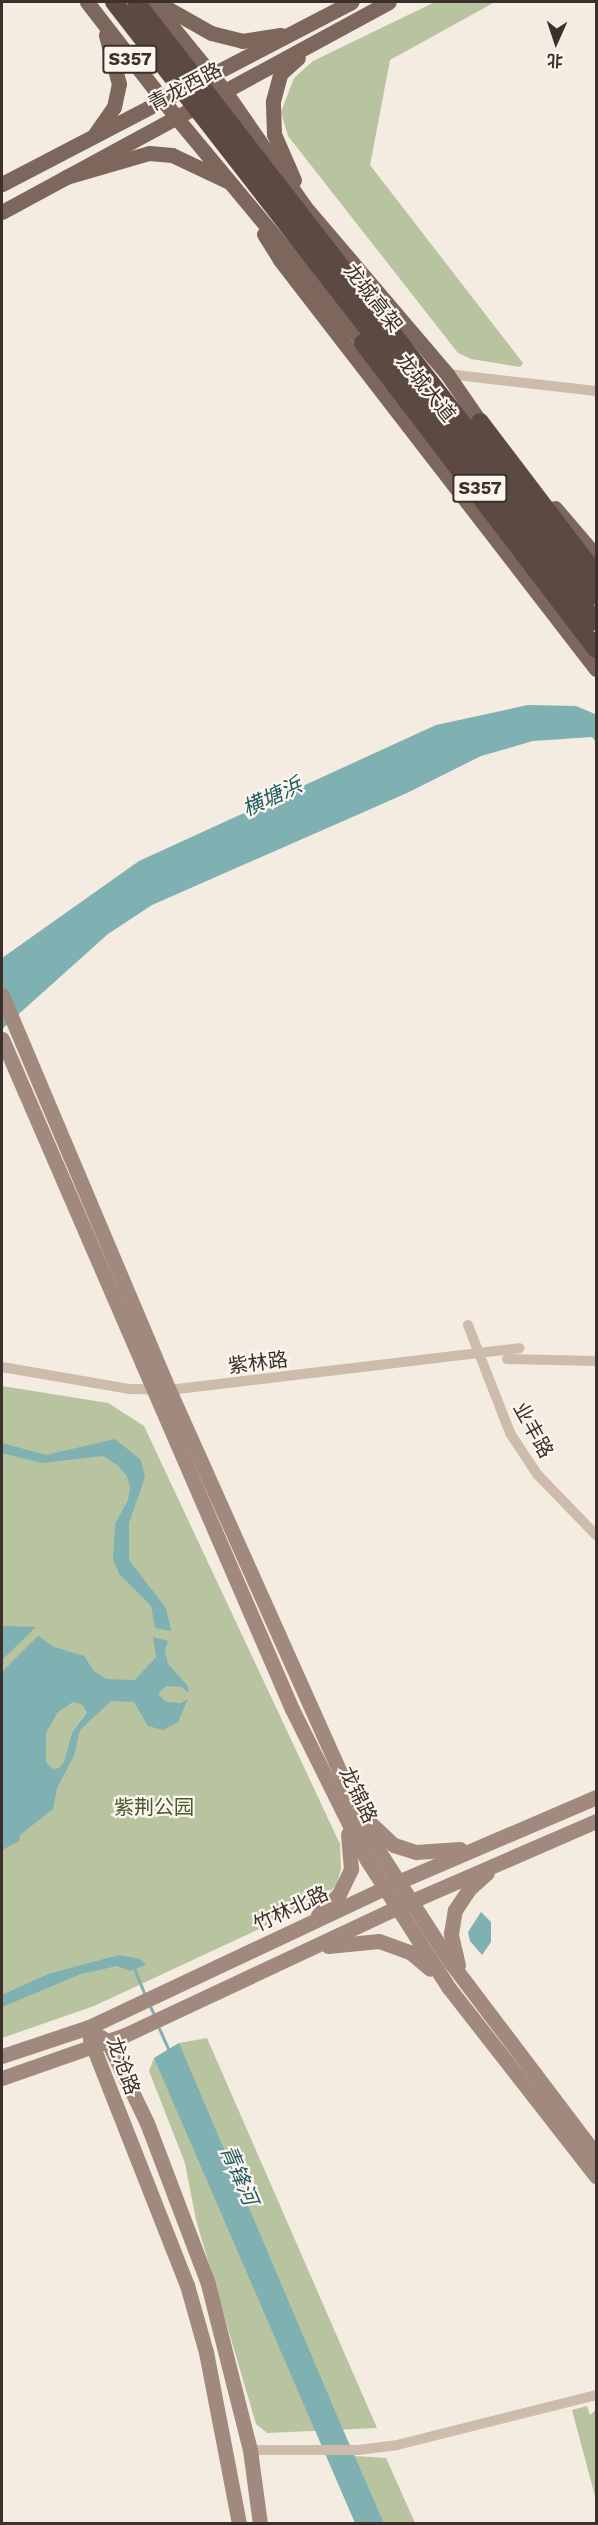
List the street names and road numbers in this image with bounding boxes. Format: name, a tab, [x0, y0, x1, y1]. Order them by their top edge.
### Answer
road number: S357	[102, 44, 158, 74]
street label: 青龙西路	[144, 58, 226, 116]
street label: 龙城高架	[339, 259, 407, 337]
street label: 龙城大道	[392, 349, 460, 427]
road number: S357	[452, 473, 508, 503]
street label: 紫林路	[227, 1347, 289, 1379]
street label: 业丰路	[508, 1398, 558, 1462]
street label: 龙锦路	[334, 1763, 382, 1827]
street label: 竹林北路	[250, 1881, 332, 1937]
street label: 龙沧路	[101, 2034, 145, 2098]

